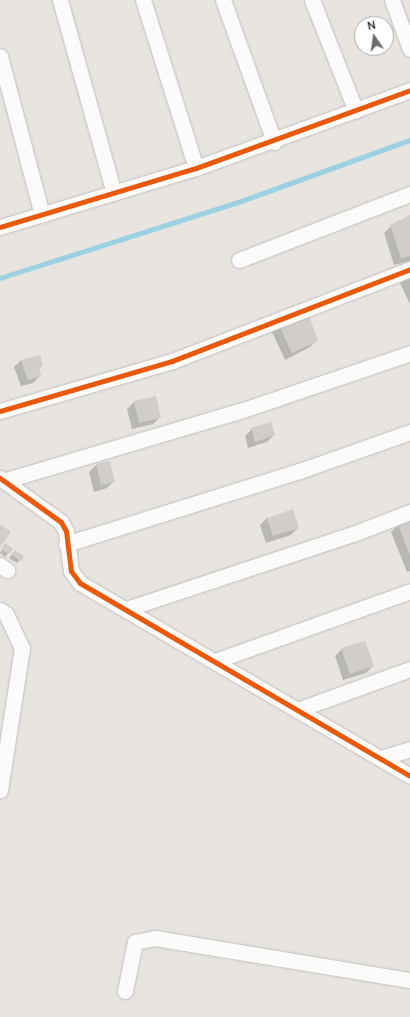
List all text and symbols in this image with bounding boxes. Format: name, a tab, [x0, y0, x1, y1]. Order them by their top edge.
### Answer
north arrow	[354, 16, 394, 56]
text: N	[366, 17, 377, 33]

